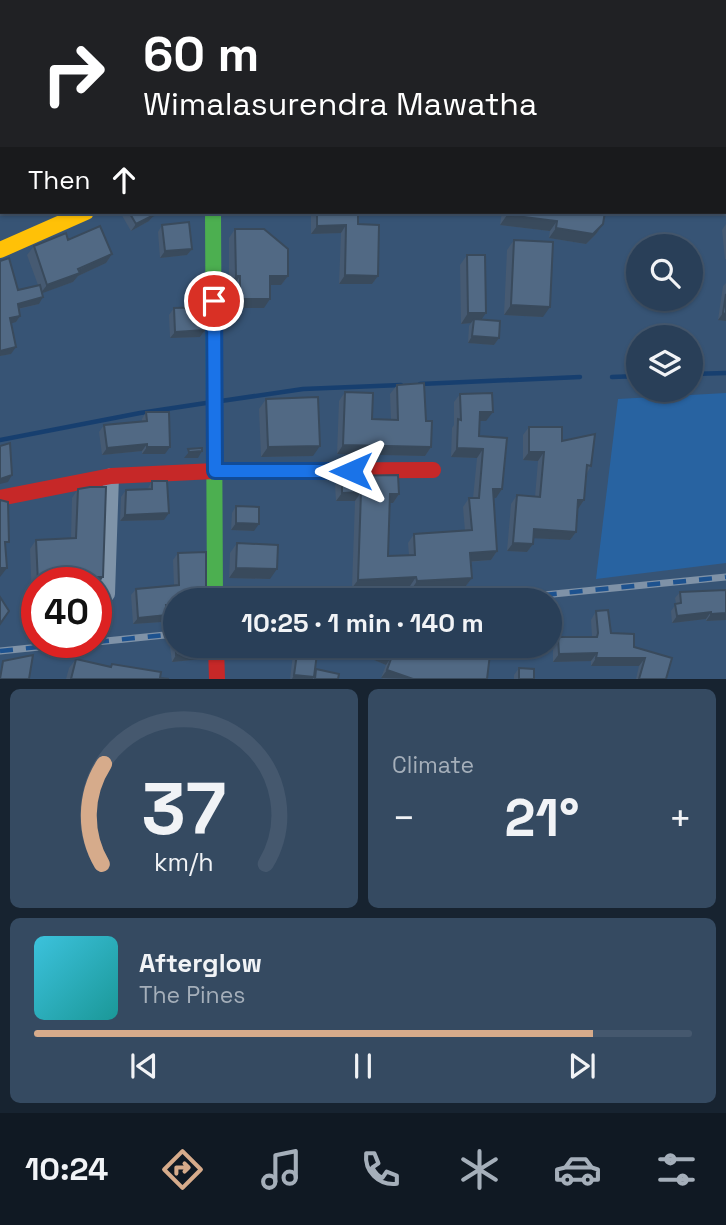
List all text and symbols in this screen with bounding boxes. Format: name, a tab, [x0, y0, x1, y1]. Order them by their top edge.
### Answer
text: 60 m	[143, 23, 259, 85]
icon: right	[28, 28, 119, 119]
text: Wimalasurendra Mawatha	[143, 84, 537, 124]
icon: ahead	[105, 161, 143, 199]
text: Then	[28, 163, 91, 197]
map controls	[626, 234, 703, 402]
button: search	[626, 234, 703, 311]
pin	[184, 271, 244, 331]
icon: arrive	[195, 282, 233, 320]
button: layers	[626, 325, 703, 402]
position arrow	[314, 434, 388, 508]
speed limit sign: 40	[21, 567, 112, 658]
text: 10:25 · 1 min · 140 m	[241, 606, 484, 640]
text: Climate	[392, 750, 474, 780]
text: 37	[142, 763, 226, 856]
text: 21°	[505, 785, 579, 851]
text: −	[392, 794, 416, 842]
text: +	[668, 794, 692, 842]
text: km/h	[154, 846, 214, 878]
text: Afterglow	[139, 946, 262, 980]
text: The Pines	[139, 980, 245, 1010]
icon: previous	[125, 1047, 163, 1085]
icon: pause	[344, 1047, 382, 1085]
icon: next	[563, 1047, 601, 1085]
icon: directions	[158, 1145, 207, 1194]
icon: music	[257, 1145, 306, 1194]
icon: phone	[356, 1145, 405, 1194]
icon: climate	[455, 1145, 504, 1194]
icon: car	[553, 1145, 602, 1194]
icon: filters	[652, 1145, 701, 1194]
text: 10:24	[25, 1149, 108, 1189]

